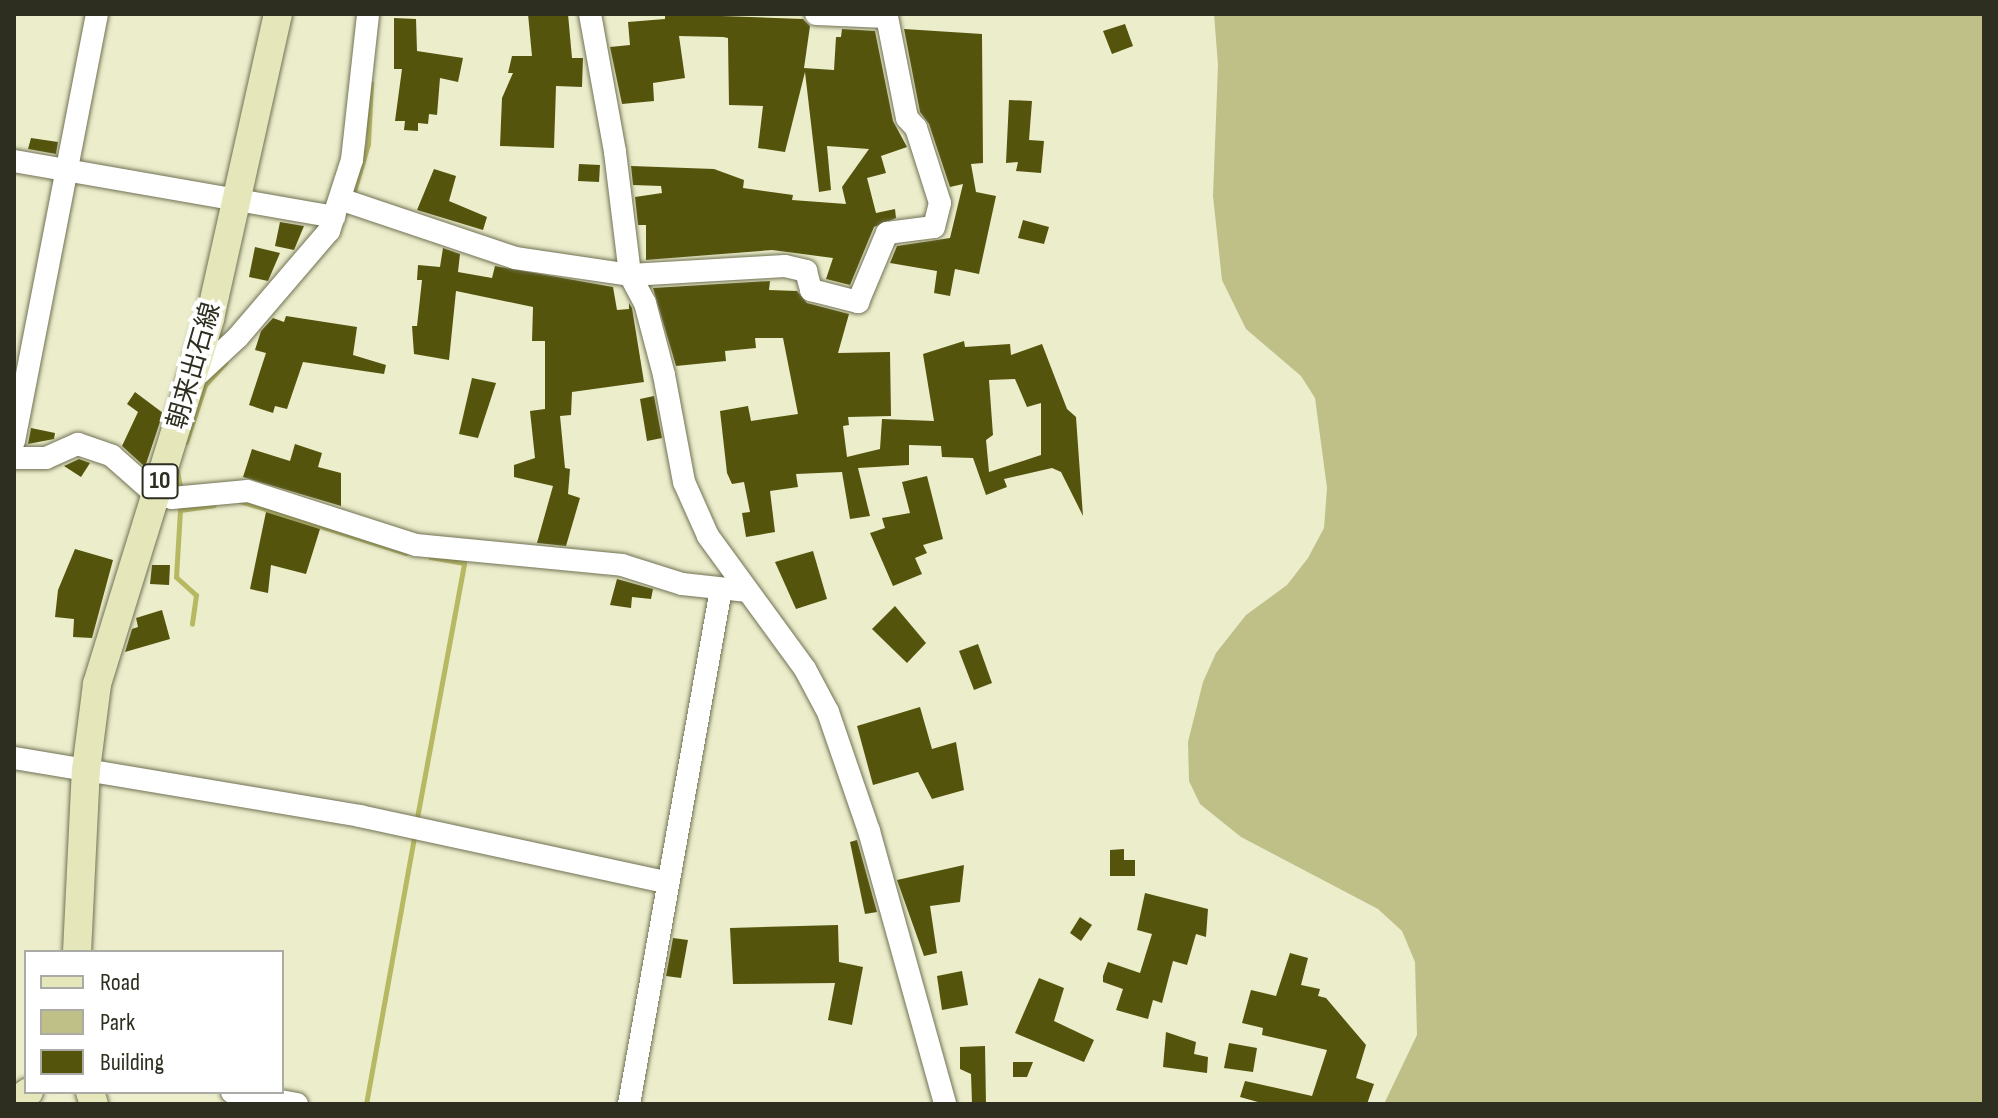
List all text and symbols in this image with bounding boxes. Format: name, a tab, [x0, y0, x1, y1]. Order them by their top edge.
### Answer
street label: 朝来出石線	[162, 299, 228, 433]
road number: 10	[140, 461, 180, 501]
legend	[24, 950, 284, 1094]
text: Road	[100, 968, 140, 997]
text: Park	[100, 1008, 135, 1037]
text: Building	[100, 1048, 164, 1077]

